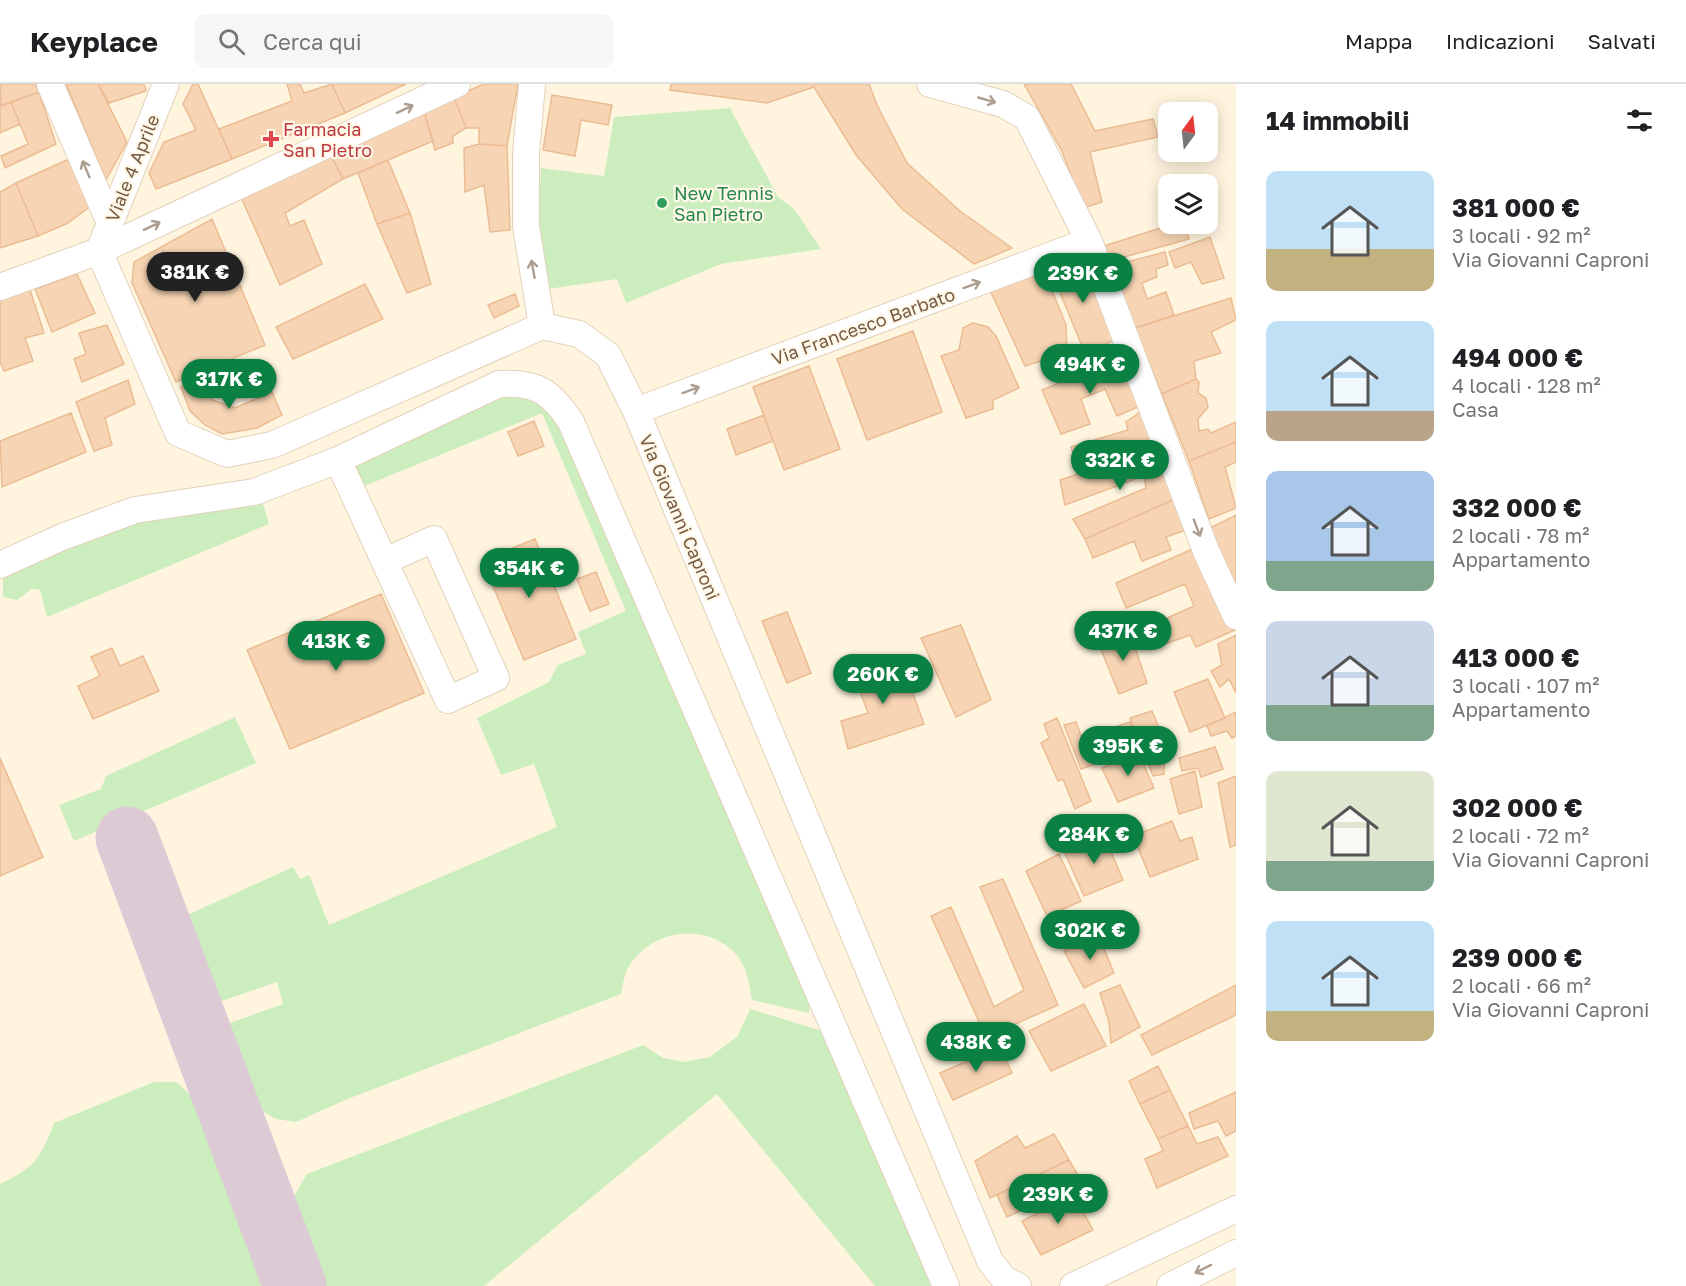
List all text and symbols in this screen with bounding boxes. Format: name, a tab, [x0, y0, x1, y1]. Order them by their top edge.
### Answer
search box	[194, 14, 614, 68]
text: Keyplace	[30, 25, 158, 58]
icon: search	[215, 25, 248, 58]
text: Cerca qui	[263, 28, 362, 55]
text: Mappa	[1345, 28, 1413, 54]
text: Indicazioni	[1446, 28, 1555, 54]
text: Salvati	[1588, 28, 1656, 54]
one-way arrow	[977, 94, 996, 106]
one-way arrow	[395, 102, 413, 114]
north arrow	[1158, 102, 1218, 162]
map controls	[1158, 102, 1218, 234]
icon: filters	[1623, 104, 1656, 137]
text: 14 immobili	[1266, 105, 1409, 136]
street label: Viale 4 Aprile	[100, 111, 164, 225]
place label: Farmacia San Pietro	[283, 118, 372, 161]
marker: Farmacia San Pietro	[264, 132, 278, 146]
one-way arrow	[80, 160, 91, 179]
button: layers	[1158, 174, 1218, 234]
place label: New Tennis San Pietro	[674, 182, 774, 225]
text: 381 000 €	[1452, 192, 1580, 223]
icon: home	[1314, 195, 1386, 267]
marker: New Tennis San Pietro	[655, 196, 669, 210]
one-way arrow	[142, 220, 160, 232]
text: 3 locali · 92 m²	[1452, 223, 1590, 247]
text: Via Giovanni Caproni	[1452, 247, 1649, 271]
pin: 381K €	[146, 252, 244, 303]
pin: 239K €	[1034, 253, 1132, 304]
text: 381K €	[161, 259, 229, 283]
one-way arrow	[527, 259, 538, 279]
text: 239K €	[1048, 260, 1118, 284]
one-way arrow	[962, 279, 981, 290]
street label: Via Francesco Barbato	[768, 283, 958, 369]
text: 494 000 €	[1452, 342, 1583, 373]
pin: 494K €	[1041, 344, 1139, 395]
icon: home	[1314, 345, 1386, 417]
text: 494K €	[1054, 351, 1126, 375]
pin: 317K €	[180, 359, 278, 410]
text: 317K €	[196, 366, 263, 390]
text: 4 locali · 128 m²	[1452, 373, 1601, 397]
one-way arrow	[681, 384, 700, 395]
text: Casa	[1452, 397, 1499, 421]
street label: Via Giovanni Caproni	[635, 431, 725, 603]
pin: 332K €	[1071, 440, 1169, 491]
text: 332K €	[1085, 447, 1155, 471]
text: 332 000 €	[1452, 492, 1582, 523]
icon: home	[1314, 495, 1386, 567]
one-way arrow	[1192, 518, 1203, 537]
text: 2 locali · 78 m²	[1452, 523, 1589, 547]
text: Appartamento	[1452, 547, 1590, 571]
pin: 354K €	[480, 548, 578, 599]
text: 354K €	[494, 555, 564, 579]
pin: 437K €	[1074, 611, 1172, 662]
text: 437K €	[1088, 618, 1158, 642]
pin: 413K €	[287, 621, 385, 672]
text: 413K €	[302, 628, 370, 652]
text: 413 000 €	[1452, 642, 1580, 673]
icon: home	[1314, 645, 1386, 717]
pin: 260K €	[834, 654, 932, 705]
text: 260K €	[847, 661, 919, 685]
text: 3 locali · 107 m²	[1452, 673, 1599, 697]
text: Appartamento	[1452, 697, 1590, 721]
pin: 395K €	[1079, 726, 1177, 777]
text: 395K €	[1093, 733, 1163, 757]
text: 302 000 €	[1452, 792, 1583, 823]
icon: home	[1314, 795, 1386, 867]
pin: 284K €	[1045, 814, 1143, 865]
text: 284K €	[1058, 821, 1130, 845]
text: 2 locali · 72 m²	[1452, 823, 1589, 847]
text: Via Giovanni Caproni	[1452, 847, 1649, 871]
pin: 302K €	[1041, 910, 1139, 961]
text: 302K €	[1055, 917, 1126, 941]
text: 239 000 €	[1452, 942, 1582, 973]
icon: home	[1314, 945, 1386, 1017]
text: 2 locali · 66 m²	[1452, 973, 1591, 997]
text: Via Giovanni Caproni	[1452, 997, 1649, 1021]
pin: 438K €	[927, 1022, 1025, 1073]
text: 438K €	[940, 1029, 1012, 1053]
pin: 239K €	[1009, 1174, 1107, 1225]
text: 239K €	[1023, 1181, 1093, 1205]
one-way arrow	[1194, 1264, 1212, 1276]

